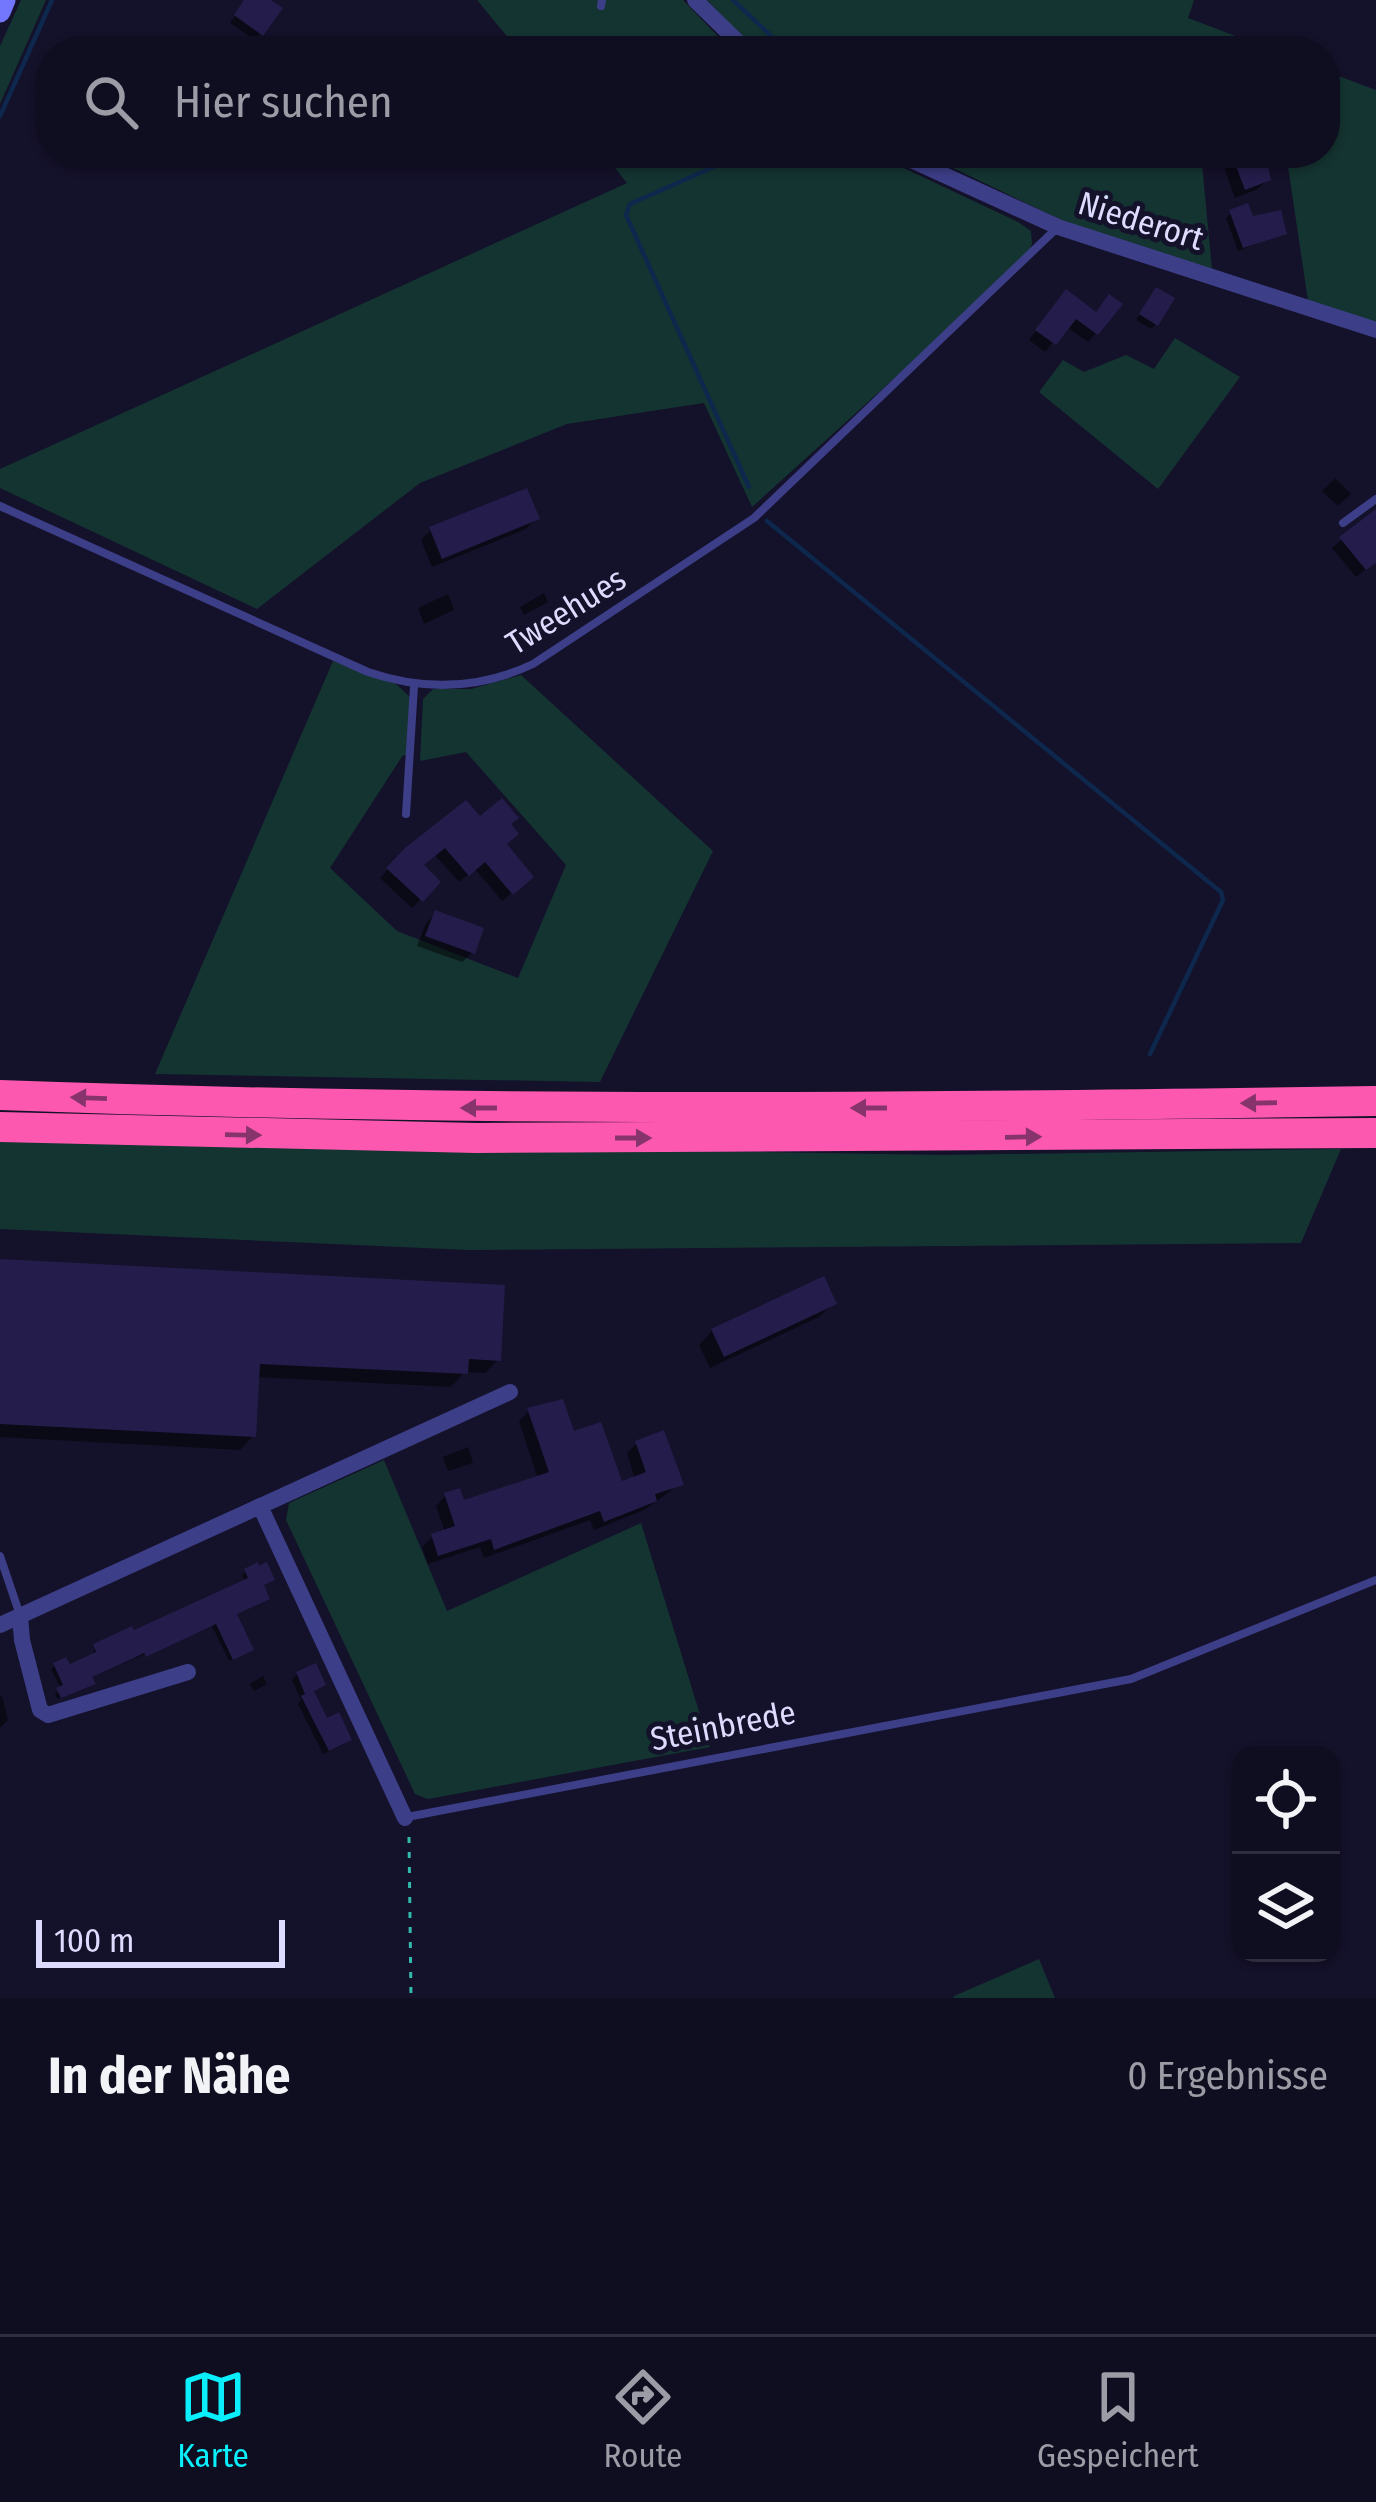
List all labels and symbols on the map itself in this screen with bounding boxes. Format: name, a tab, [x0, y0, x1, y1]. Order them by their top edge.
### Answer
street label: Niederort	[1074, 183, 1209, 259]
street label: Tweehues	[499, 559, 633, 663]
one-way arrow	[69, 1089, 107, 1108]
one-way arrow	[1239, 1093, 1277, 1113]
one-way arrow	[459, 1098, 497, 1118]
one-way arrow	[849, 1098, 887, 1118]
one-way arrow	[225, 1125, 263, 1145]
one-way arrow	[1005, 1127, 1043, 1147]
one-way arrow	[615, 1128, 653, 1148]
street label: Steinbrede	[647, 1692, 799, 1760]
scale bar	[36, 1914, 285, 1967]

